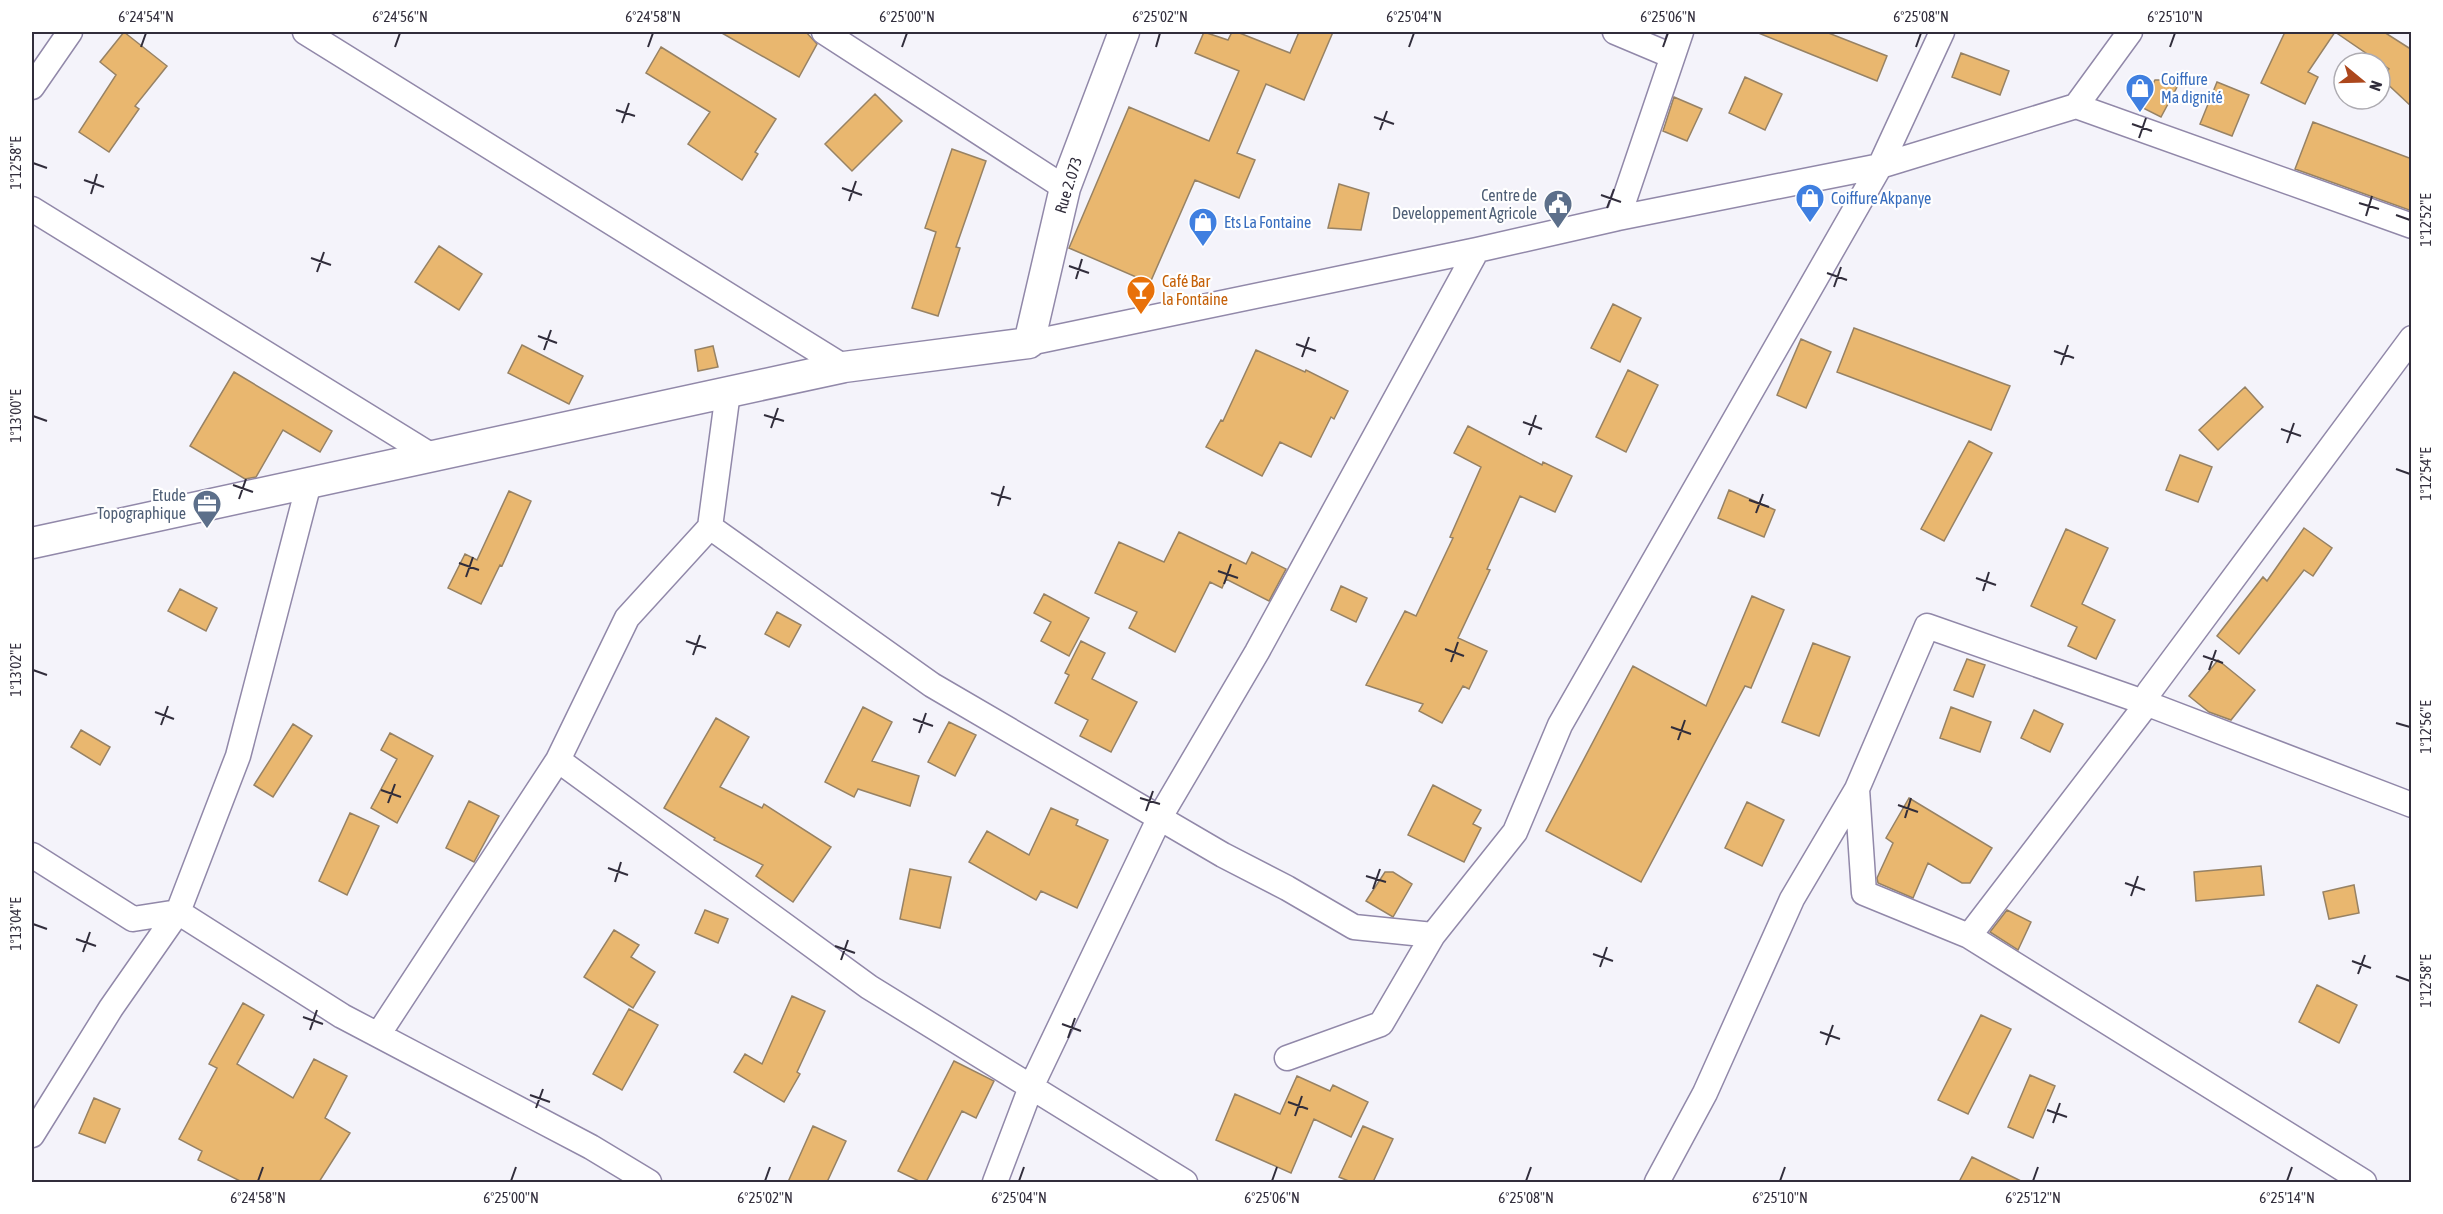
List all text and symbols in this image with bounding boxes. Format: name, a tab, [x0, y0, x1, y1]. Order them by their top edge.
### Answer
text: 6°24'54"N	[118, 8, 174, 25]
text: 6°24'56"N	[372, 8, 428, 25]
text: 6°24'58"N	[625, 8, 681, 25]
text: 6°25'00"N	[879, 8, 935, 25]
text: 6°25'02"N	[1132, 8, 1188, 25]
text: 6°25'04"N	[1386, 8, 1442, 25]
text: 6°25'06"N	[1640, 8, 1696, 25]
text: 6°25'08"N	[1893, 8, 1949, 25]
text: 6°25'10"N	[2147, 8, 2203, 25]
north arrow	[2332, 51, 2392, 111]
place label: Coiffure Ma dignité	[2161, 70, 2223, 107]
shop icon: Coiffure Ma dignité	[2124, 72, 2156, 114]
text: N	[2366, 78, 2386, 93]
text: 1°12'58"E	[7, 136, 24, 190]
street label: Rue 2.073	[1051, 155, 1085, 215]
shop icon: Coiffure Akpanye	[1794, 182, 1826, 224]
place label: Centre de Developpement Agricole	[1392, 186, 1537, 223]
public building icon: Centre de Developpement Agricole	[1542, 188, 1574, 230]
place label: Coiffure Akpanye	[1831, 189, 1931, 208]
text: 1°12'52"E	[2417, 193, 2434, 247]
shop icon: Ets La Fontaine	[1187, 206, 1219, 248]
place label: Ets La Fontaine	[1224, 213, 1311, 231]
place label: Café Bar la Fontaine	[1162, 272, 1228, 308]
bar icon: Café Bar la Fontaine	[1125, 274, 1157, 316]
text: 1°13'00"E	[7, 389, 24, 443]
text: 1°12'54"E	[2417, 447, 2434, 501]
place label: Etude Topographique	[97, 486, 186, 523]
office icon: Etude Topographique	[191, 488, 223, 530]
text: 1°13'02"E	[7, 643, 24, 697]
text: 1°12'56"E	[2417, 700, 2434, 754]
text: 1°13'04"E	[7, 897, 24, 951]
text: 1°12'58"E	[2417, 954, 2434, 1008]
text: 6°24'58"N	[230, 1189, 286, 1206]
text: 6°25'00"N	[483, 1189, 539, 1206]
text: 6°25'02"N	[737, 1189, 793, 1206]
text: 6°25'04"N	[991, 1189, 1047, 1206]
text: 6°25'06"N	[1244, 1189, 1300, 1206]
text: 6°25'08"N	[1498, 1189, 1554, 1206]
text: 6°25'10"N	[1752, 1189, 1808, 1206]
text: 6°25'12"N	[2005, 1189, 2061, 1206]
text: 6°25'14"N	[2259, 1189, 2315, 1206]

